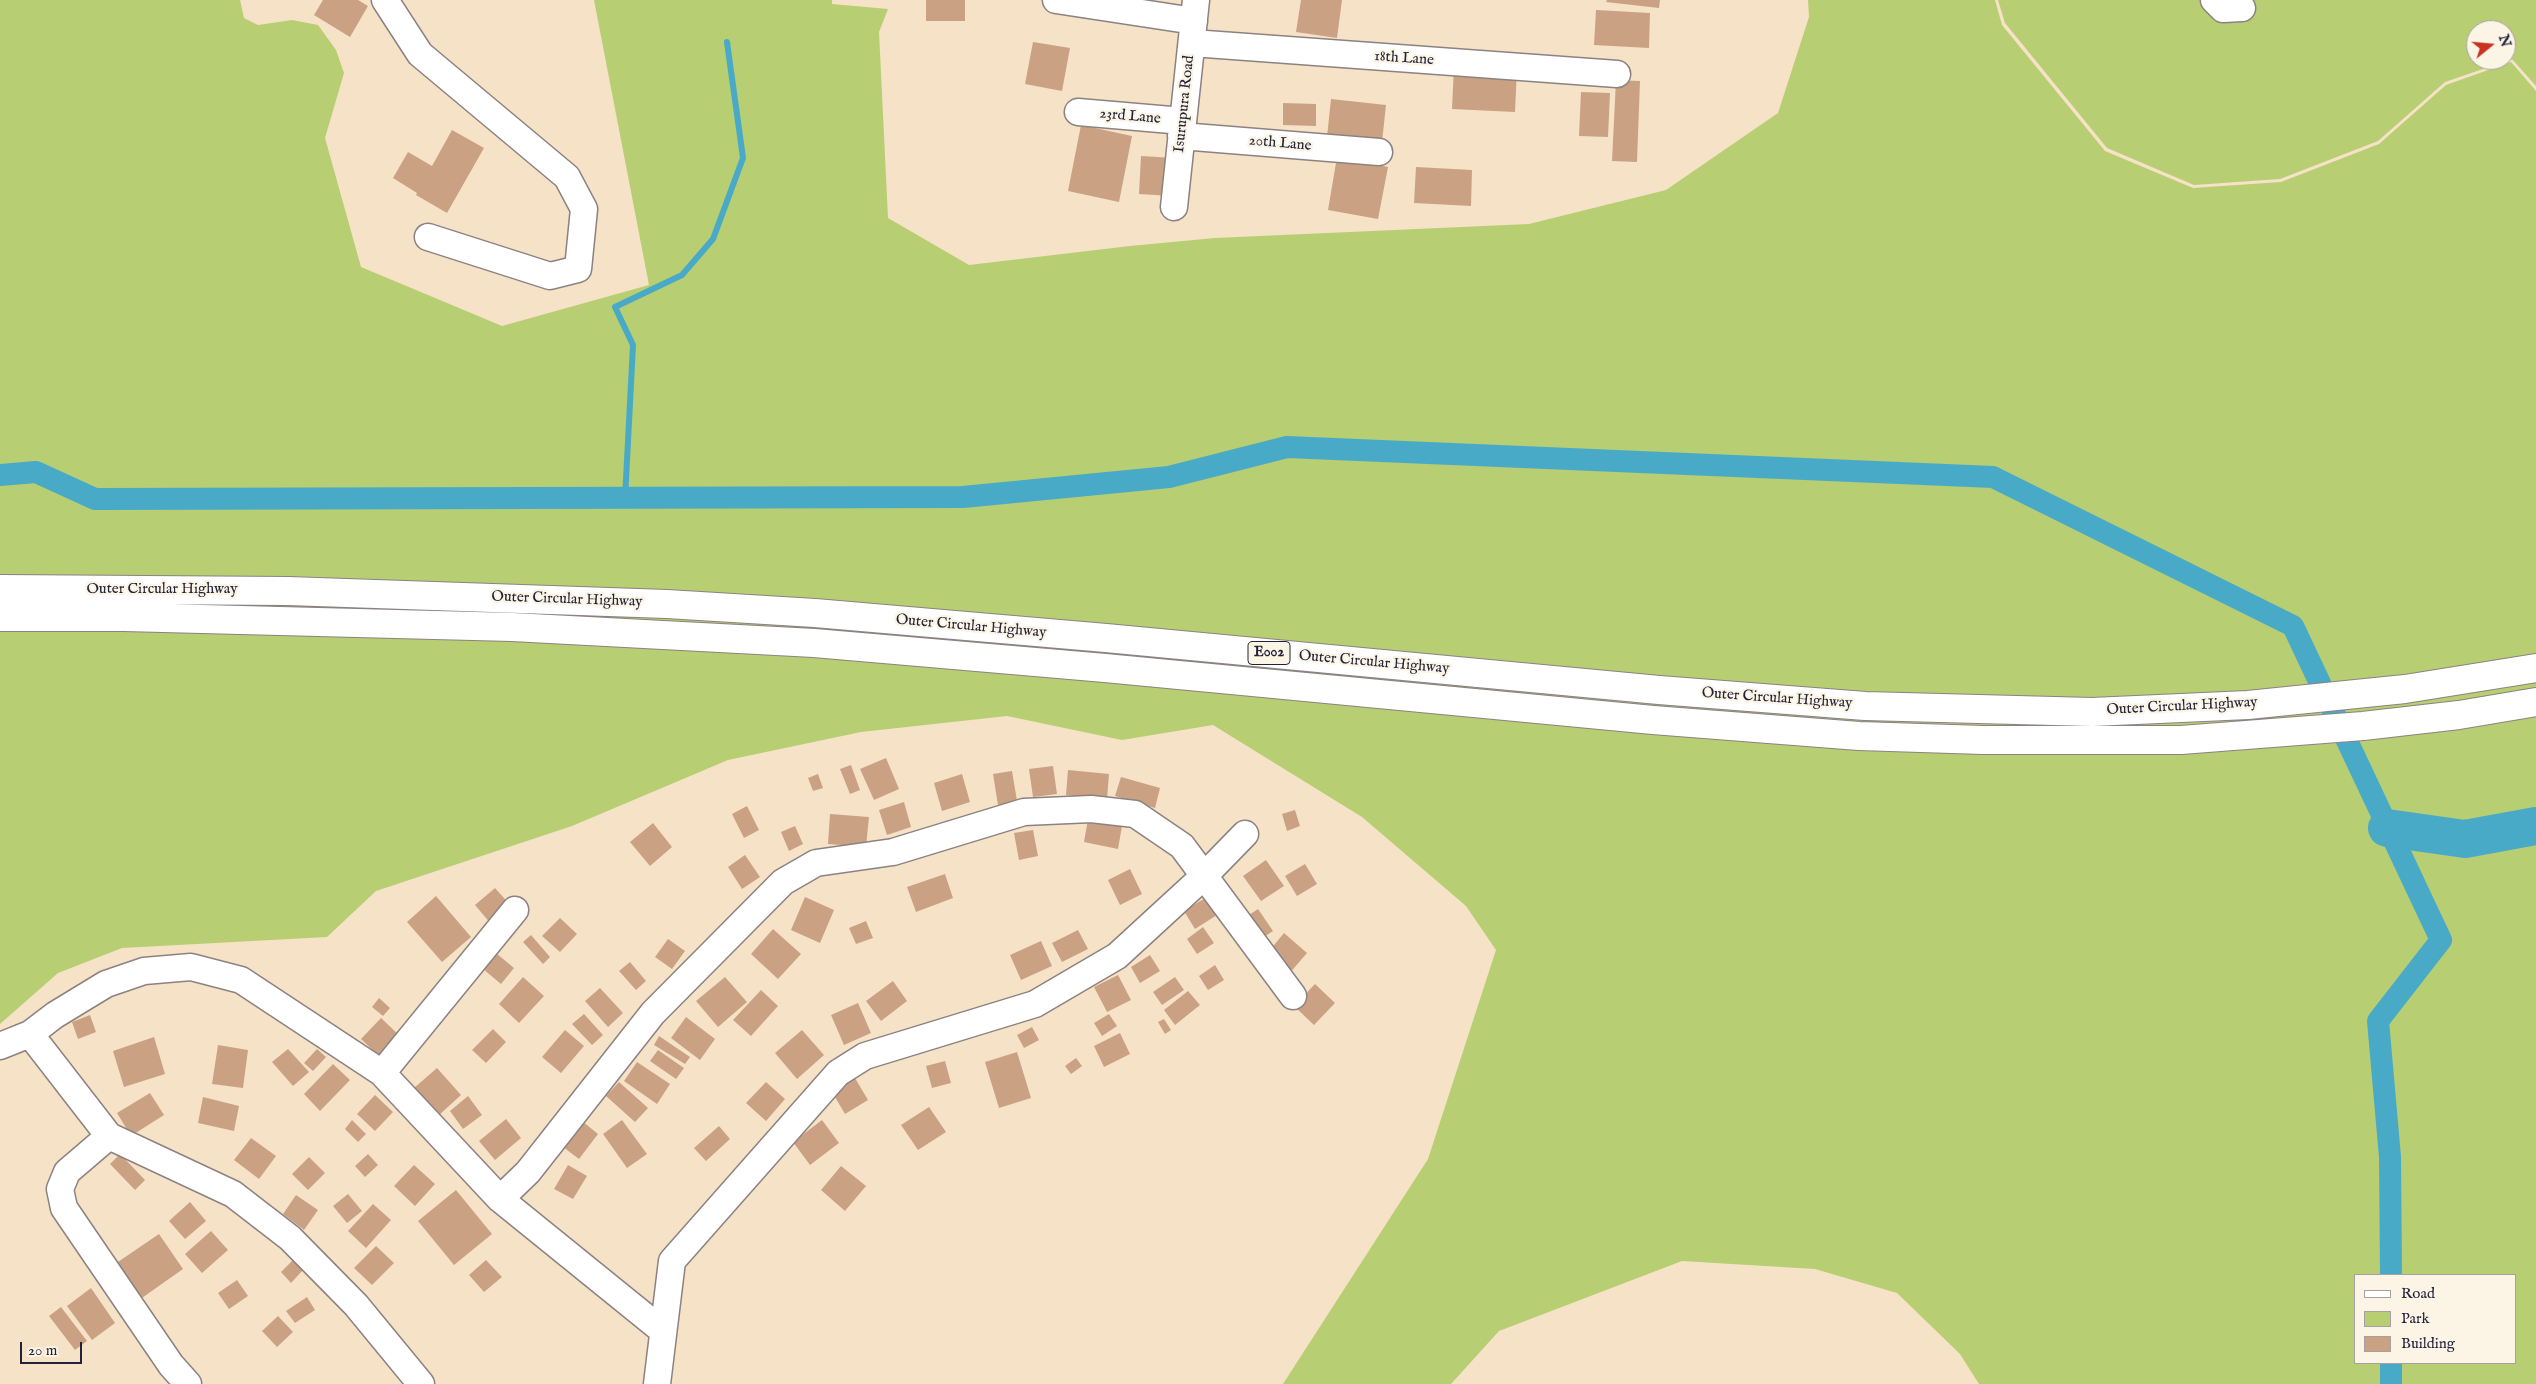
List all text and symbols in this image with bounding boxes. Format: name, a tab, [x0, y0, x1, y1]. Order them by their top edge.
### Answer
north arrow	[2466, 20, 2516, 70]
text: N	[2494, 32, 2515, 49]
street label: 18th Lane	[1373, 48, 1435, 70]
street label: Isurupura Road	[1171, 54, 1199, 154]
street label: 23rd Lane	[1099, 105, 1161, 129]
street label: 20th Lane	[1248, 132, 1312, 156]
street label: Outer Circular Highway	[86, 581, 238, 599]
street label: Outer Circular Highway	[491, 588, 643, 612]
street label: Outer Circular Highway	[895, 611, 1047, 643]
road number: E002	[1248, 641, 1290, 664]
street label: Outer Circular Highway	[1298, 647, 1450, 679]
street label: Outer Circular Highway	[1701, 685, 1853, 713]
street label: Outer Circular Highway	[2106, 694, 2258, 720]
legend	[2354, 1274, 2516, 1364]
text: Road	[2401, 1284, 2435, 1303]
text: Park	[2401, 1309, 2430, 1328]
scale bar	[22, 1332, 85, 1364]
text: Building	[2401, 1334, 2455, 1353]
text: 20 m	[28, 1341, 57, 1360]

